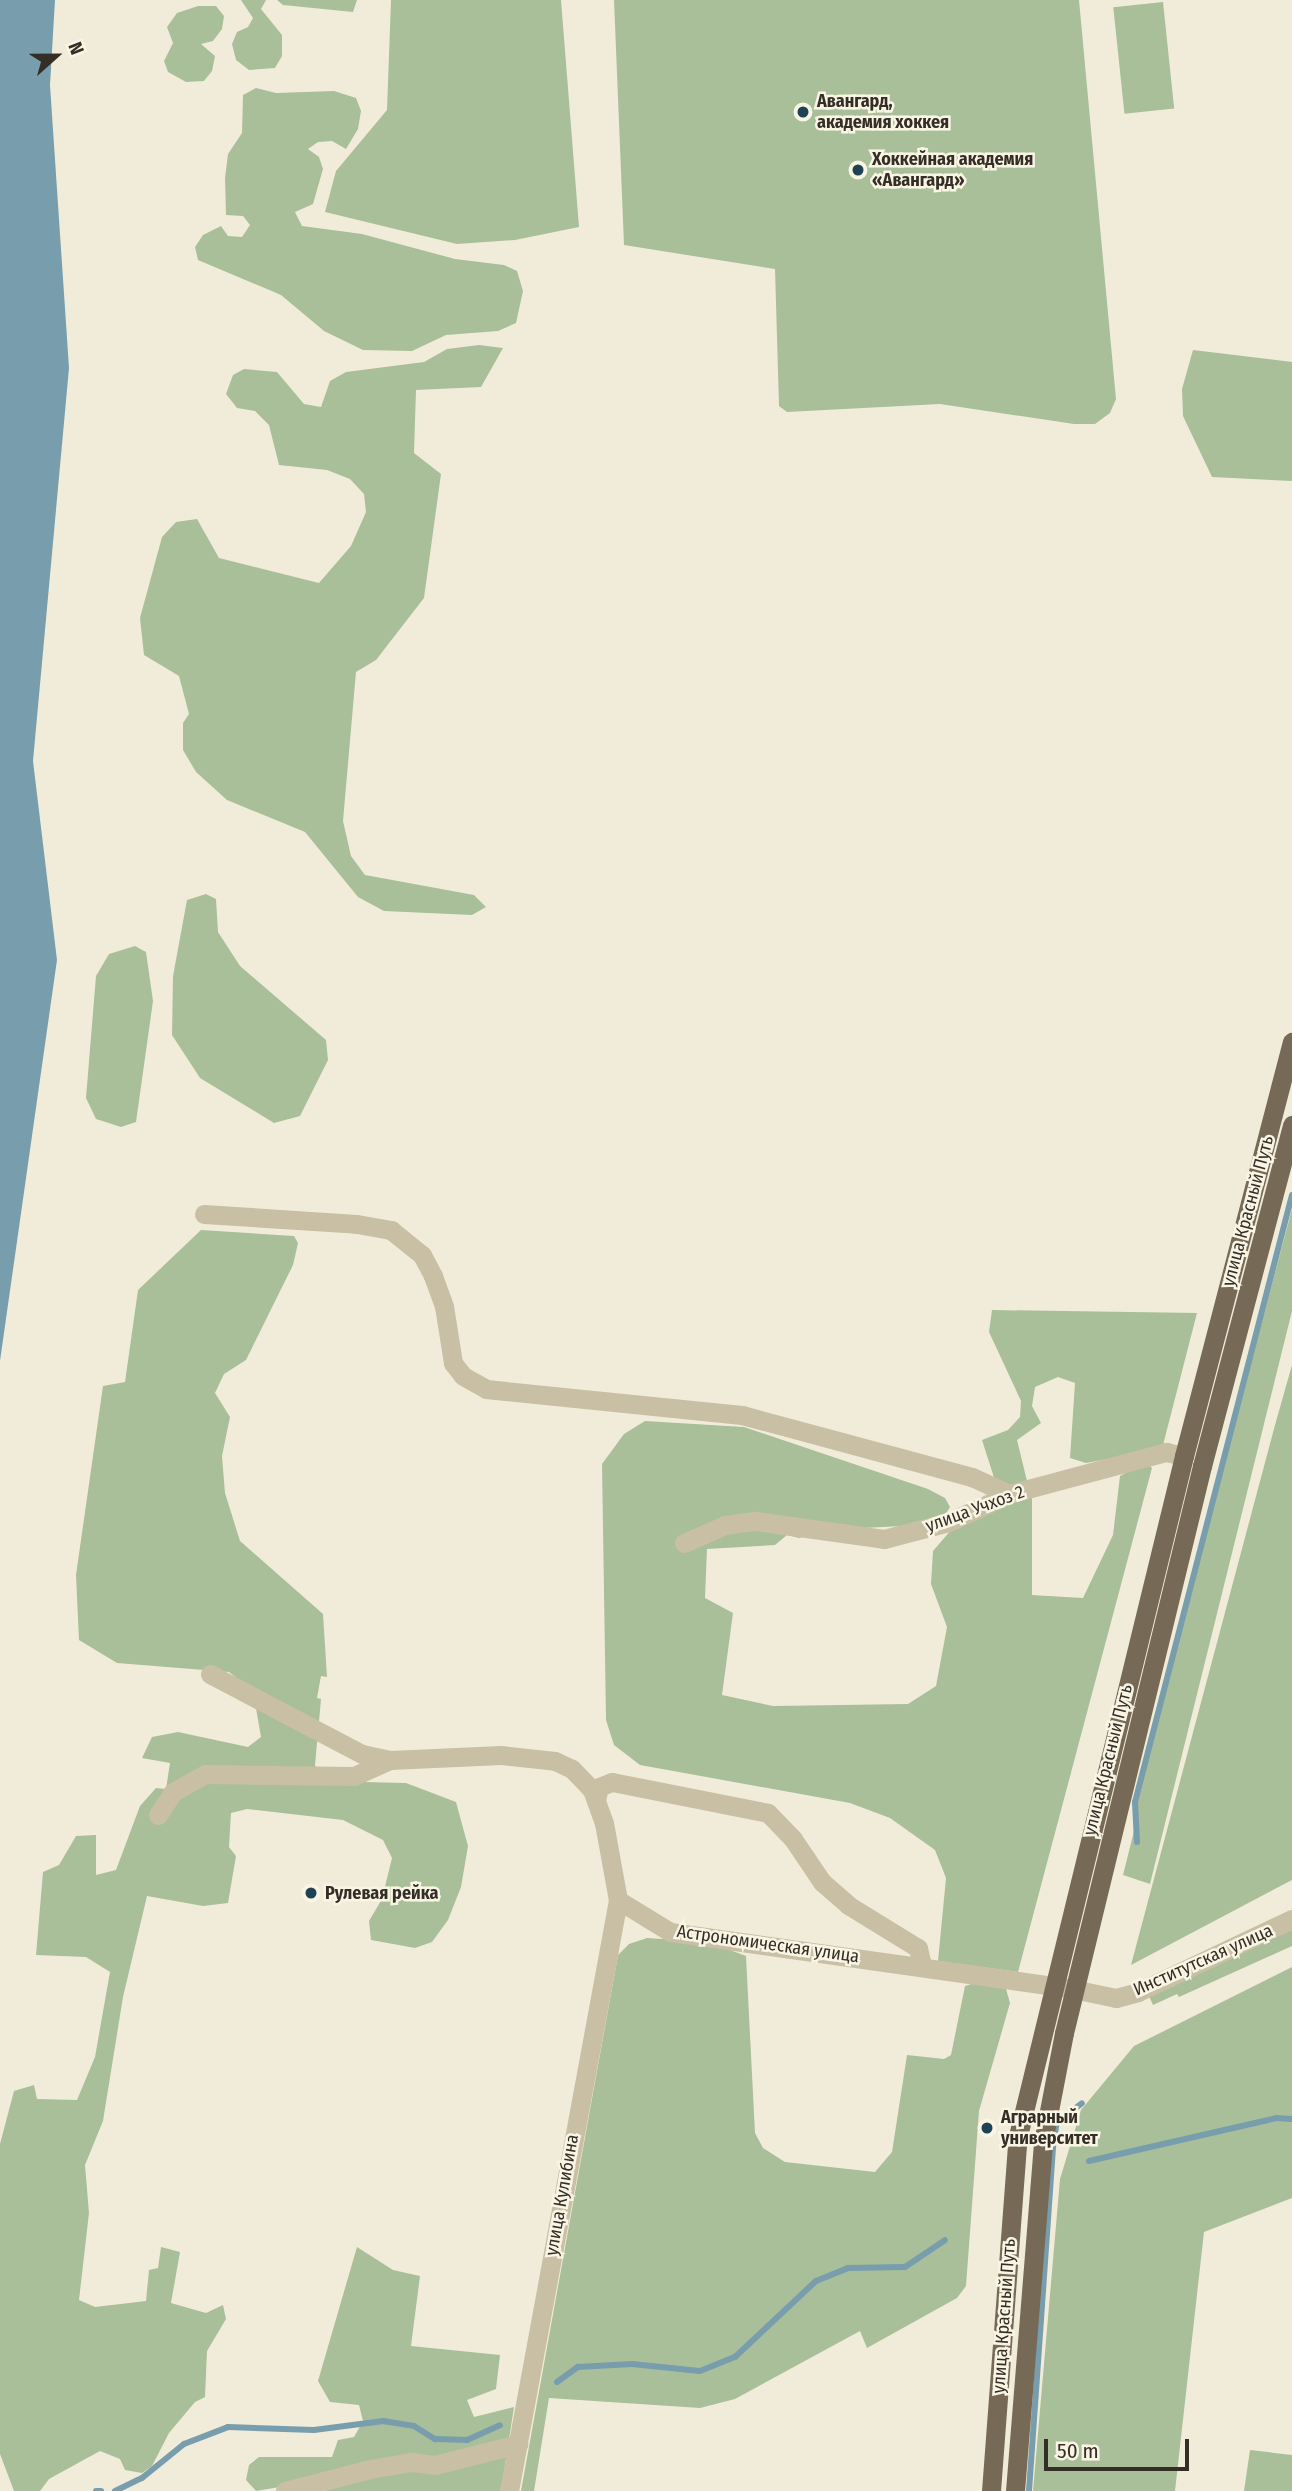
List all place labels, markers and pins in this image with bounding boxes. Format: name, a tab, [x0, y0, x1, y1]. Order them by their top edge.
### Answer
place label: Авангард, академия хоккея	[817, 91, 949, 134]
marker: Авангард, академия хоккея	[795, 104, 811, 120]
place label: Хоккейная академия «Авангард»	[872, 149, 1033, 192]
marker: Хоккейная академия «Авангард»	[850, 162, 866, 178]
place label: Рулевая рейка	[325, 1882, 438, 1904]
marker: Рулевая рейка	[303, 1885, 319, 1901]
place label: Аграрный университет	[1001, 2107, 1098, 2150]
marker: Аграрный университет	[979, 2120, 995, 2136]

